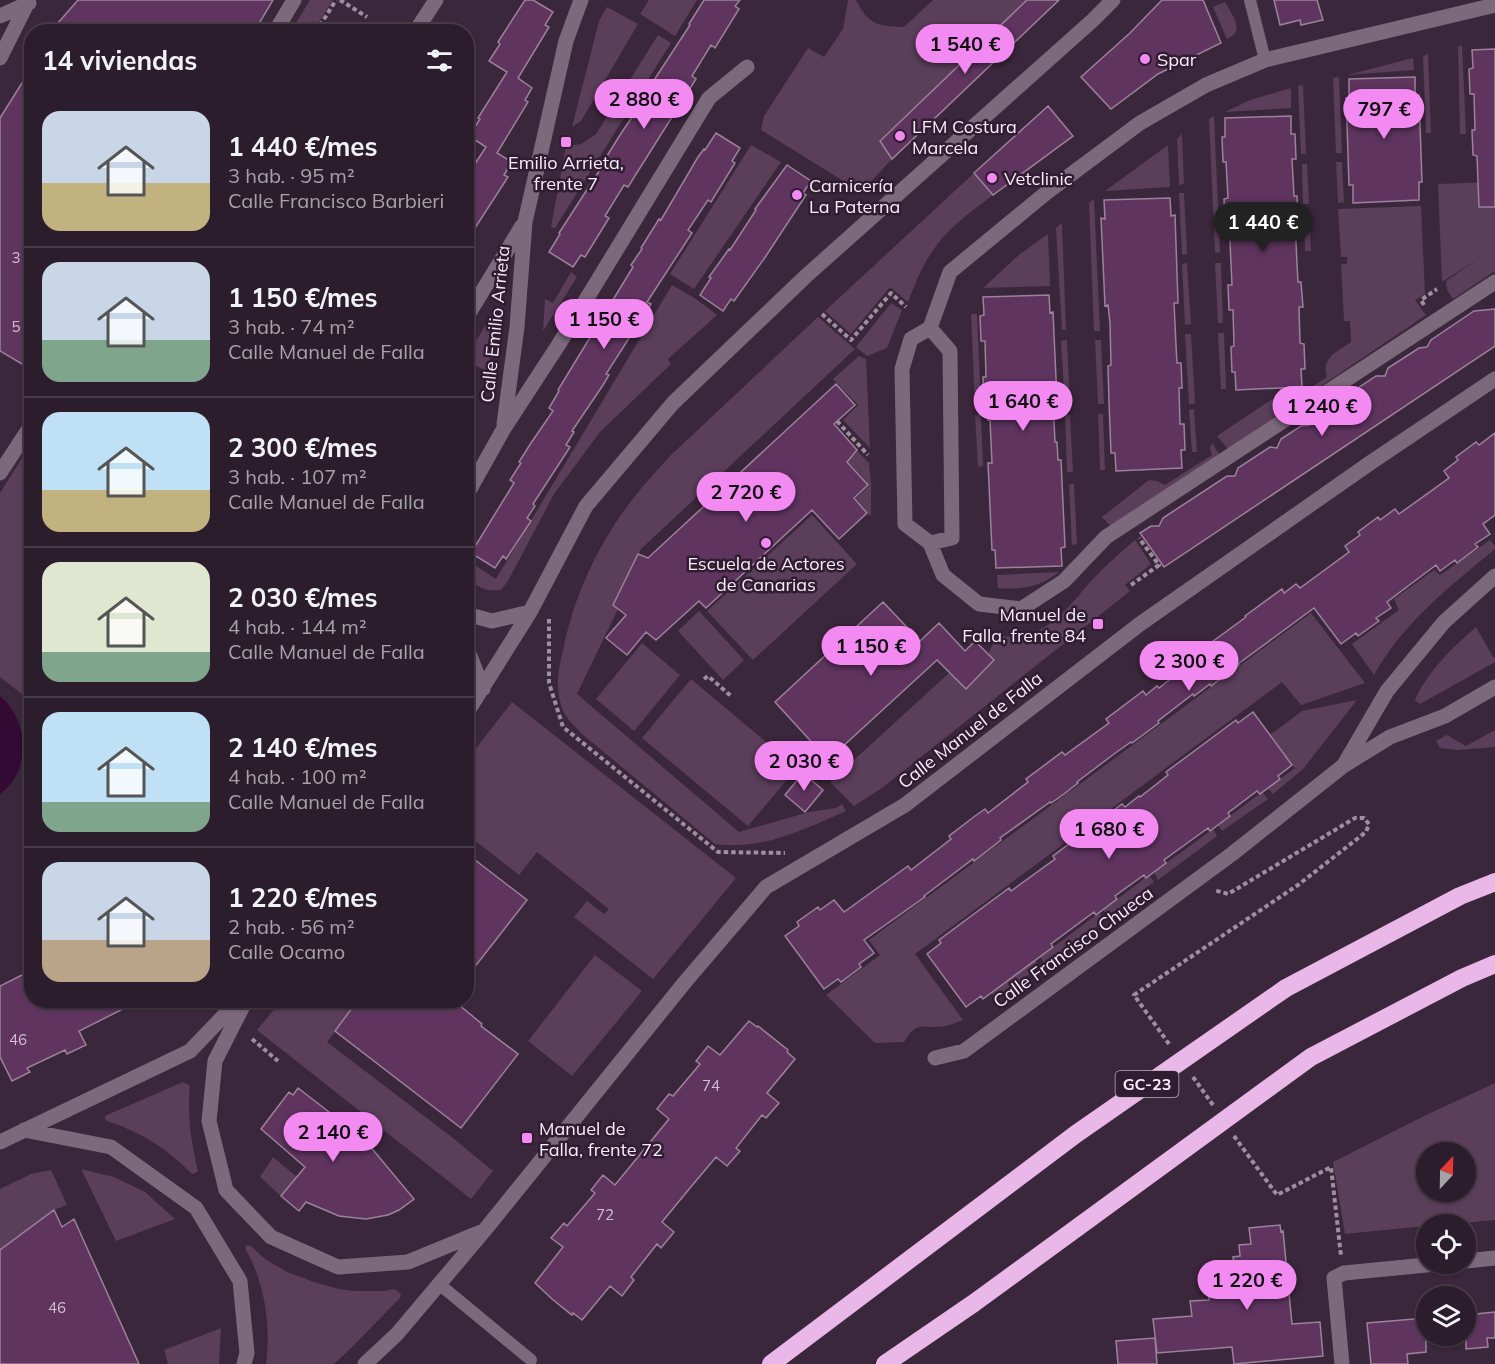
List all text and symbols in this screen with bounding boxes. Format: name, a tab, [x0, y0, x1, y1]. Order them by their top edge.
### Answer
pin: 1 540 €	[910, 24, 1020, 75]
text: 1 540 €	[930, 31, 1000, 56]
text: 14 viviendas	[42, 44, 197, 77]
icon: filters	[423, 44, 456, 77]
place label: Spar	[1157, 48, 1197, 71]
marker: Spar	[1138, 52, 1152, 66]
pin: 2 880 €	[589, 79, 699, 130]
text: 2 880 €	[609, 86, 679, 111]
pin: 797 €	[1342, 89, 1426, 140]
text: 797 €	[1357, 96, 1411, 121]
place label: LFM Costura Marcela	[912, 115, 1017, 159]
marker: LFM Costura Marcela	[893, 129, 907, 143]
text: 1 440 €/mes	[228, 130, 378, 163]
icon: home	[90, 135, 162, 207]
marker: Emilio Arrieta, frente 7	[559, 135, 573, 149]
place label: Emilio Arrieta, frente 7	[508, 151, 624, 195]
text: 3 hab. · 95 m²	[228, 163, 355, 188]
place label: Vetclinic	[1004, 167, 1073, 190]
marker: Vetclinic	[985, 171, 999, 185]
place label: Carnicería La Paterna	[809, 174, 900, 218]
text: Calle Francisco Barbieri	[228, 188, 444, 213]
marker: Carnicería La Paterna	[790, 188, 804, 202]
pin: 1 440 €	[1208, 202, 1318, 253]
text: 1 440 €	[1228, 209, 1298, 234]
street label: Calle Emilio Arrieta	[475, 244, 515, 404]
house number: 3	[11, 248, 21, 267]
text: 1 150 €/mes	[228, 281, 378, 314]
icon: home	[90, 286, 162, 358]
pin: 1 150 €	[549, 299, 659, 350]
text: 1 150 €	[569, 306, 639, 331]
text: 3 hab. · 74 m²	[228, 314, 355, 339]
house number: 5	[11, 317, 21, 336]
text: Calle Manuel de Falla	[228, 339, 425, 364]
pin: 1 640 €	[968, 381, 1078, 432]
pin: 1 240 €	[1267, 386, 1377, 437]
text: 1 640 €	[988, 388, 1058, 413]
text: 1 240 €	[1287, 393, 1357, 418]
text: 2 300 €/mes	[228, 431, 378, 464]
icon: home	[90, 436, 162, 508]
text: 3 hab. · 107 m²	[228, 464, 367, 489]
pin: 2 720 €	[691, 472, 801, 523]
text: 2 720 €	[711, 479, 781, 504]
text: Calle Manuel de Falla	[228, 489, 425, 514]
marker: Escuela de Actores de Canarias	[759, 536, 773, 550]
place label: Escuela de Actores de Canarias	[687, 552, 845, 596]
text: 2 030 €/mes	[228, 581, 378, 614]
icon: home	[90, 586, 162, 658]
place label: Manuel de Falla, frente 84	[962, 603, 1086, 647]
text: 4 hab. · 144 m²	[228, 614, 367, 639]
marker: Manuel de Falla, frente 84	[1091, 617, 1105, 631]
pin: 1 150 €	[816, 626, 926, 677]
text: 1 150 €	[836, 633, 906, 658]
text: Calle Manuel de Falla	[228, 639, 425, 664]
pin: 2 300 €	[1134, 641, 1244, 692]
text: 2 300 €	[1154, 648, 1224, 673]
street label: Calle Manuel de Falla	[893, 666, 1047, 794]
text: 2 140 €/mes	[228, 731, 378, 764]
icon: home	[90, 736, 162, 808]
pin: 2 030 €	[749, 741, 859, 792]
text: 2 030 €	[769, 748, 839, 773]
text: 4 hab. · 100 m²	[228, 764, 367, 789]
text: Calle Manuel de Falla	[228, 789, 425, 814]
pin: 1 680 €	[1054, 809, 1164, 860]
text: 1 680 €	[1074, 816, 1144, 841]
text: 1 220 €/mes	[228, 881, 378, 914]
street label: Calle Francisco Chueca	[989, 881, 1157, 1013]
icon: home	[90, 886, 162, 958]
text: 2 hab. · 56 m²	[228, 914, 355, 939]
text: Calle Ocamo	[228, 939, 345, 964]
house number: 46	[9, 1030, 27, 1049]
road number: GC-23	[1116, 1071, 1178, 1097]
house number: 74	[702, 1076, 720, 1095]
pin: 2 140 €	[278, 1112, 388, 1163]
place label: Manuel de Falla, frente 72	[539, 1117, 663, 1161]
text: 2 140 €	[298, 1119, 368, 1144]
marker: Manuel de Falla, frente 72	[520, 1131, 534, 1145]
north arrow	[1416, 1142, 1476, 1202]
map controls	[1416, 1142, 1476, 1346]
house number: 72	[596, 1205, 614, 1224]
button: locate	[1416, 1214, 1476, 1274]
pin: 1 220 €	[1192, 1260, 1302, 1311]
text: 1 220 €	[1212, 1267, 1282, 1292]
button: layers	[1416, 1286, 1476, 1346]
house number: 46	[48, 1298, 66, 1317]

